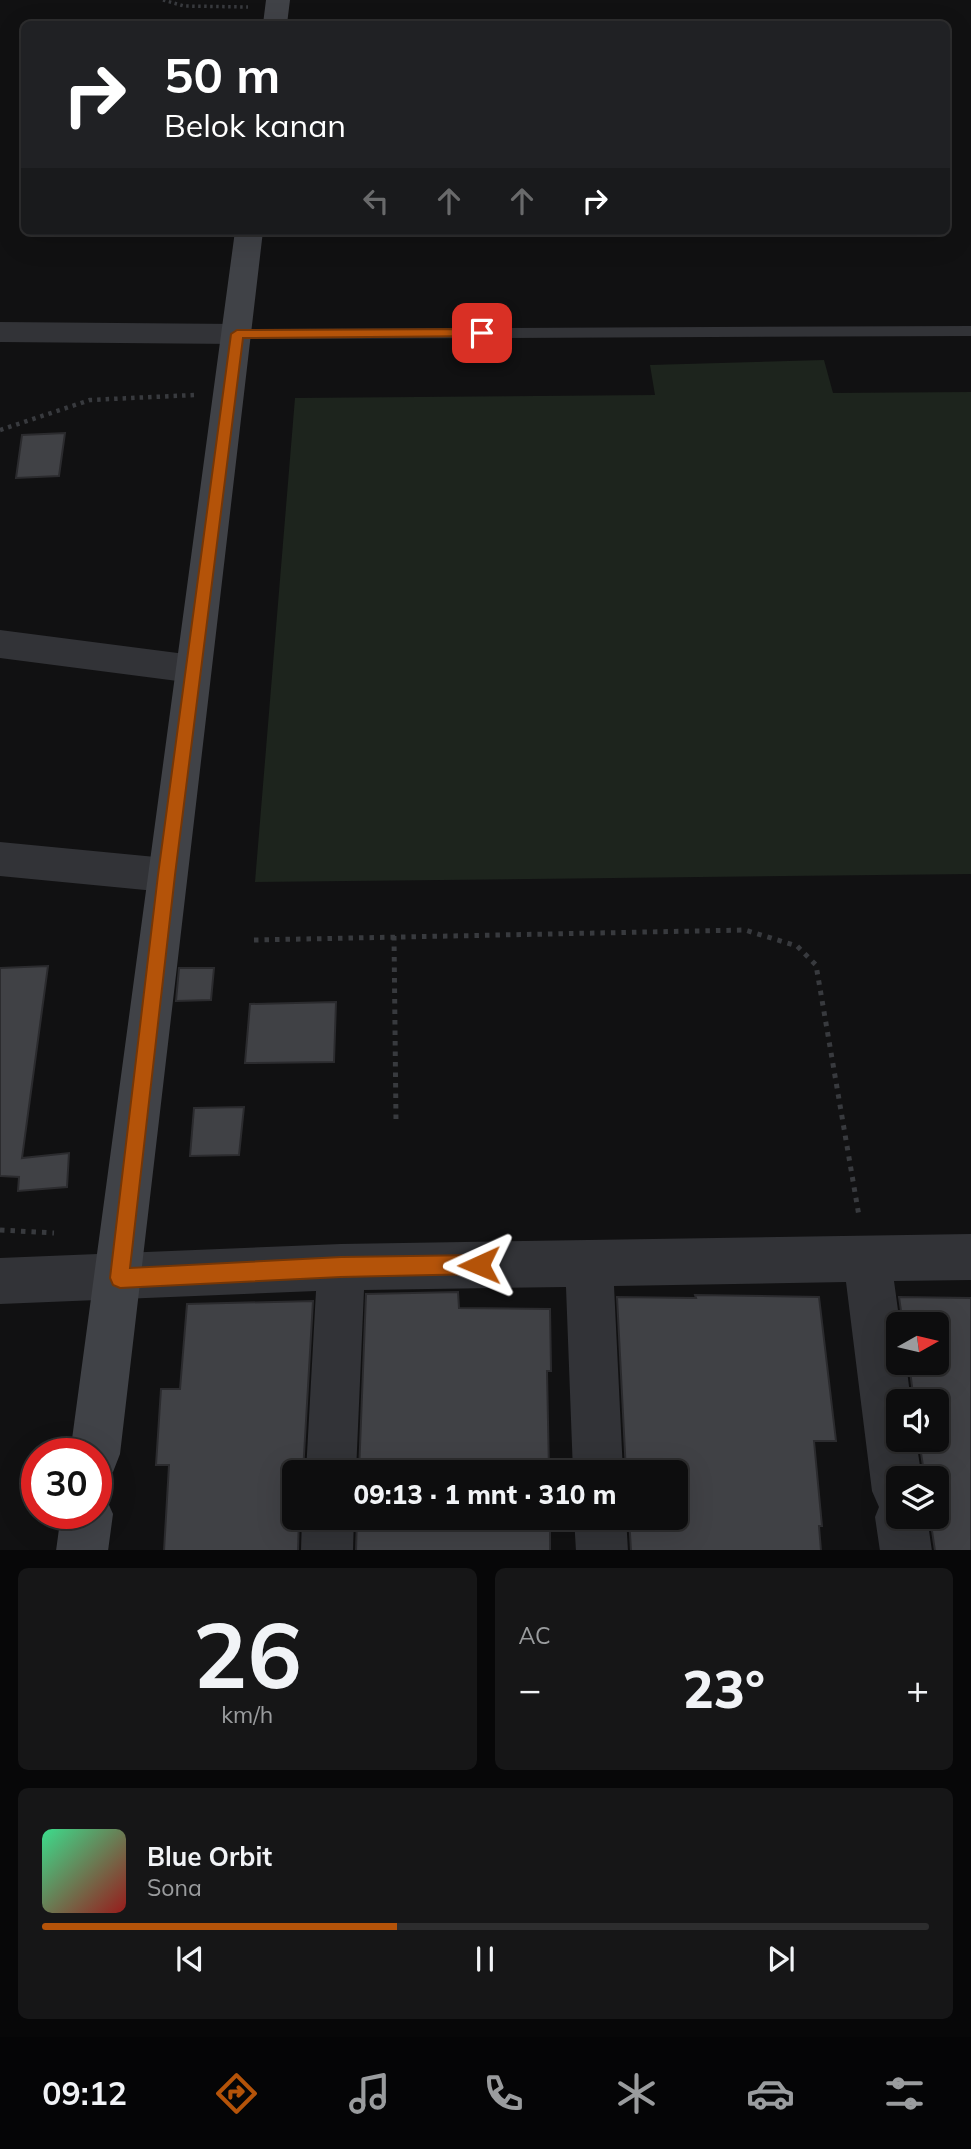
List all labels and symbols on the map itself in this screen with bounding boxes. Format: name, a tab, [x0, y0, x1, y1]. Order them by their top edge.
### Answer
pin	[452, 303, 512, 363]
position arrow	[442, 1228, 516, 1302]
north arrow	[886, 1312, 948, 1376]
speed limit sign: 30	[21, 1438, 112, 1529]

